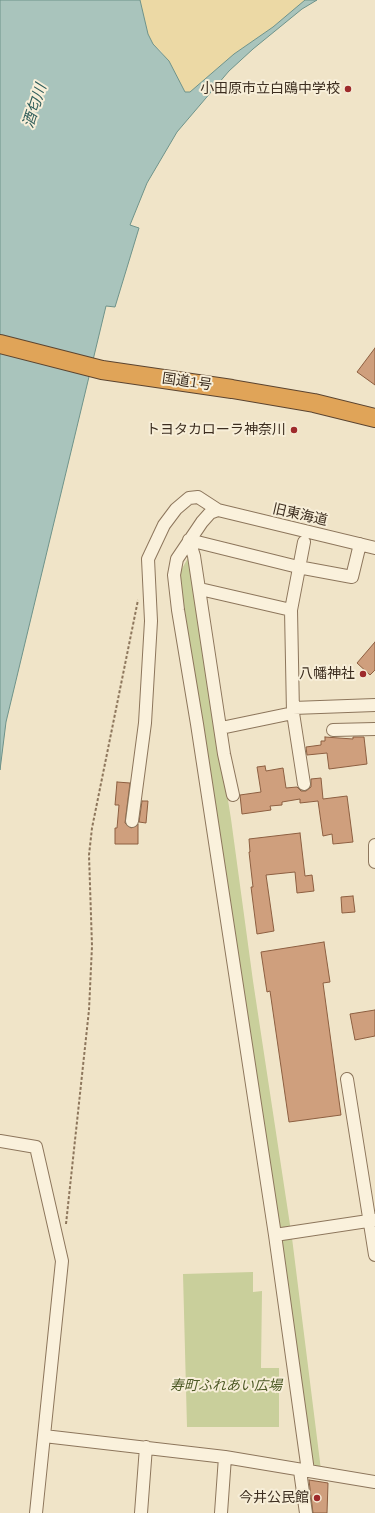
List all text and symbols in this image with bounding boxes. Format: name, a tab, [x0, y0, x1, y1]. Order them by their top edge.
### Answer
place label: 小田原市立白鴎中学校	[200, 81, 340, 97]
water label: 酒匂川	[19, 82, 51, 130]
marker: 小田原市立白鴎中学校	[343, 84, 353, 94]
street label: 国道1号	[161, 370, 213, 394]
place label: トヨタカローラ神奈川	[146, 422, 286, 438]
marker: トヨタカローラ神奈川	[289, 425, 299, 435]
street label: 旧東海道	[271, 501, 329, 529]
place label: 八幡神社	[299, 666, 355, 682]
marker: 八幡神社	[358, 669, 368, 679]
park label: 寿町ふれあい広場	[170, 1378, 282, 1394]
place label: 今井公民館	[239, 1490, 309, 1506]
marker: 今井公民館	[312, 1493, 322, 1503]

